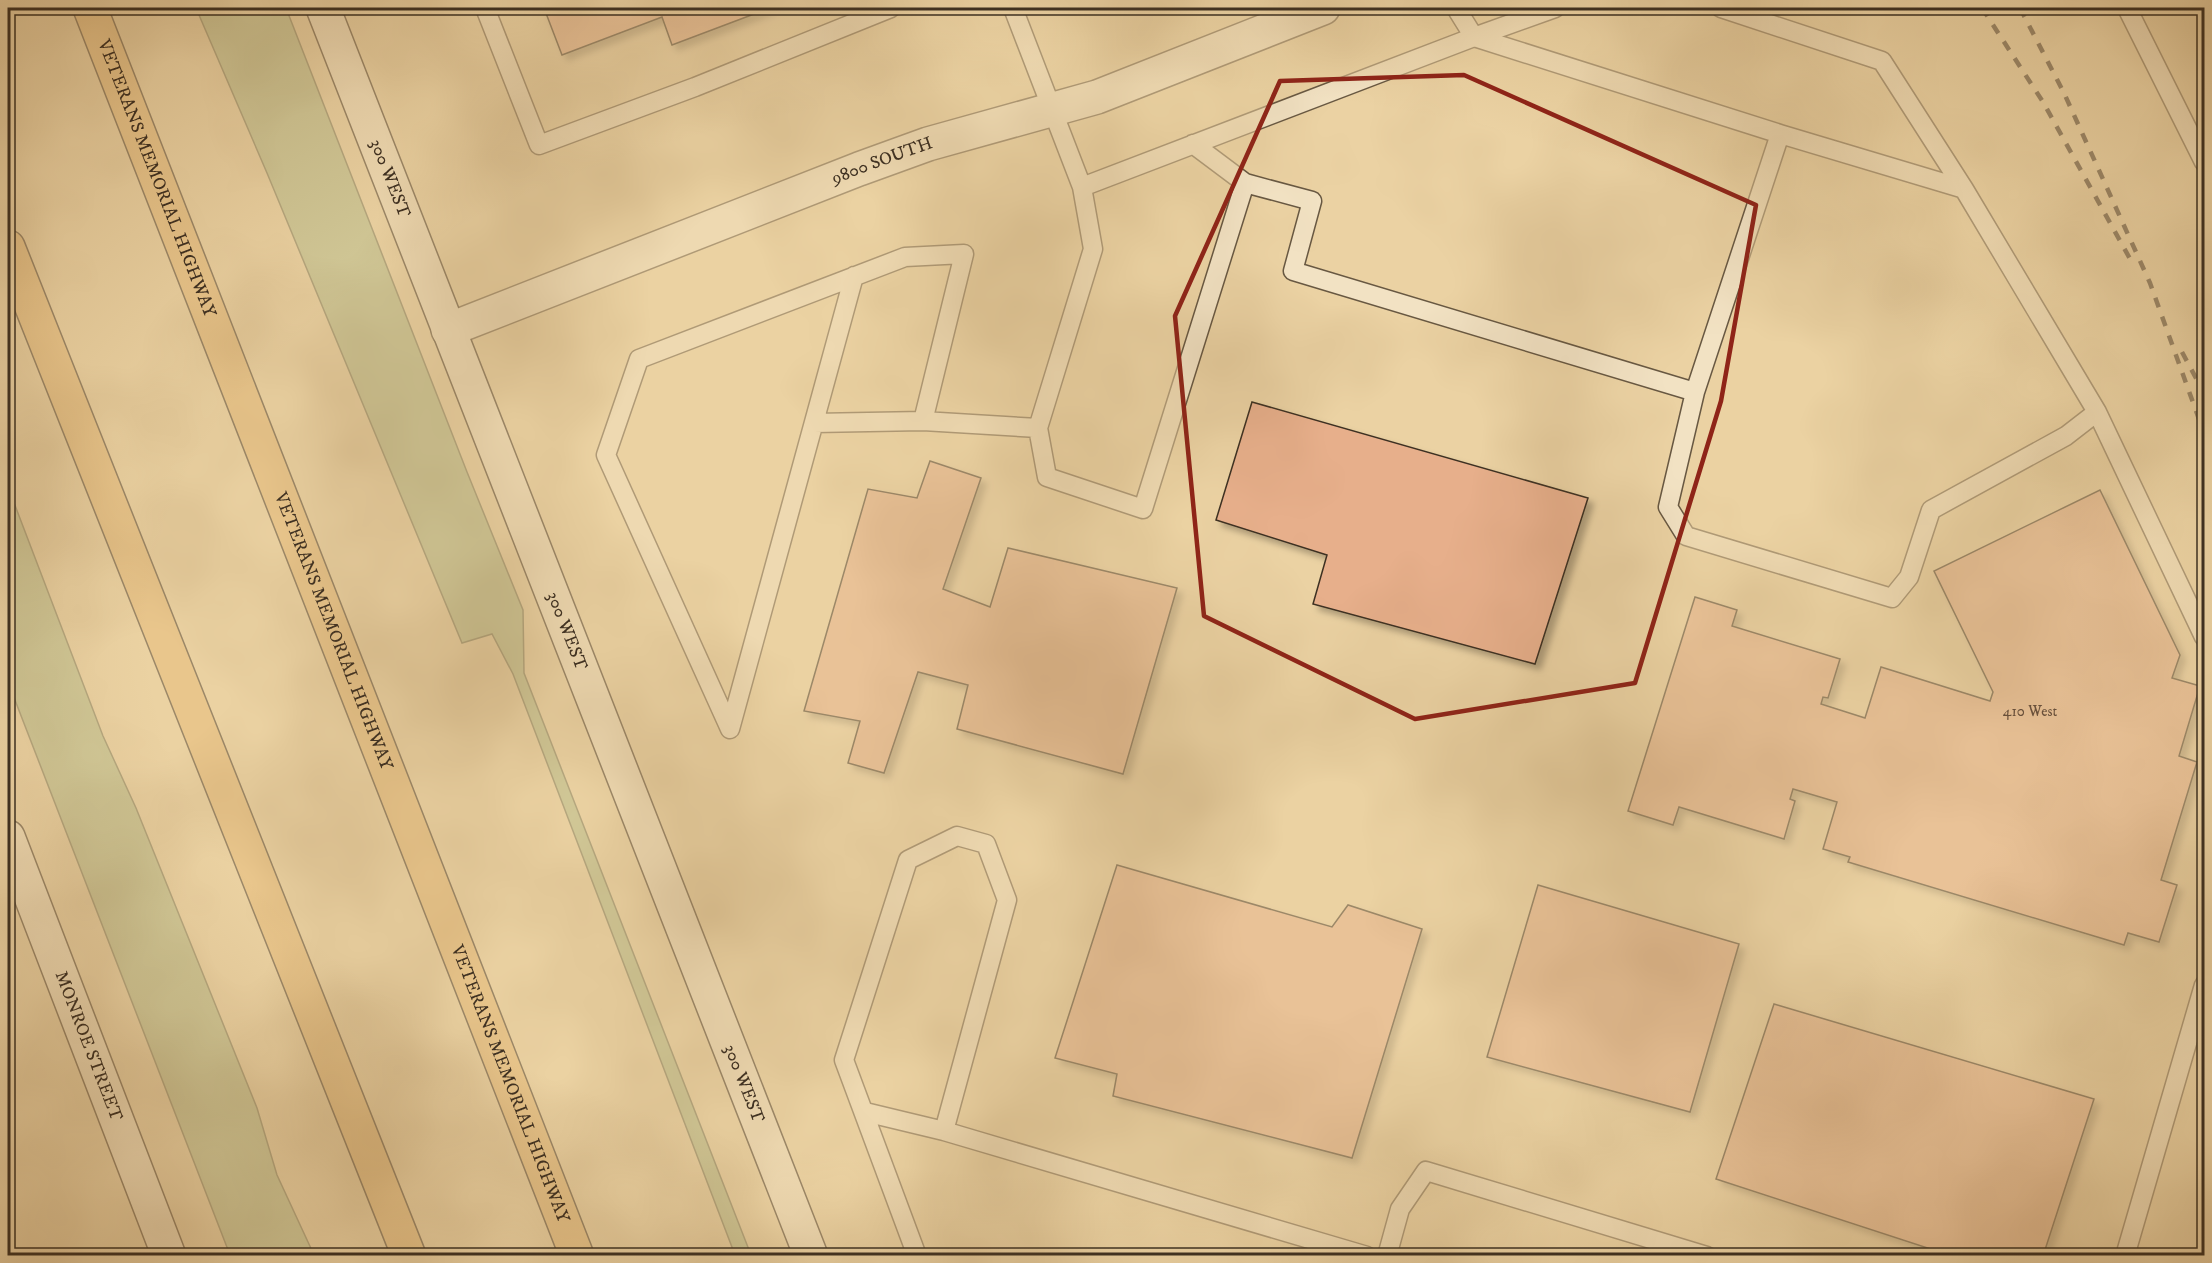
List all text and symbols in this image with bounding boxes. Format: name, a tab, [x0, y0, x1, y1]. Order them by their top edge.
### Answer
street label: VETERANS MEMORIAL HIGHWAY	[92, 36, 221, 321]
street label: 9800 SOUTH	[828, 132, 936, 190]
street label: 300 WEST	[364, 136, 415, 221]
street label: VETERANS MEMORIAL HIGHWAY	[269, 488, 398, 774]
street label: 300 WEST	[541, 589, 592, 674]
house number: 410 West	[2003, 702, 2057, 721]
street label: VETERANS MEMORIAL HIGHWAY	[445, 941, 574, 1227]
street label: MONROE STREET	[50, 968, 127, 1125]
street label: 300 WEST	[718, 1041, 769, 1126]

